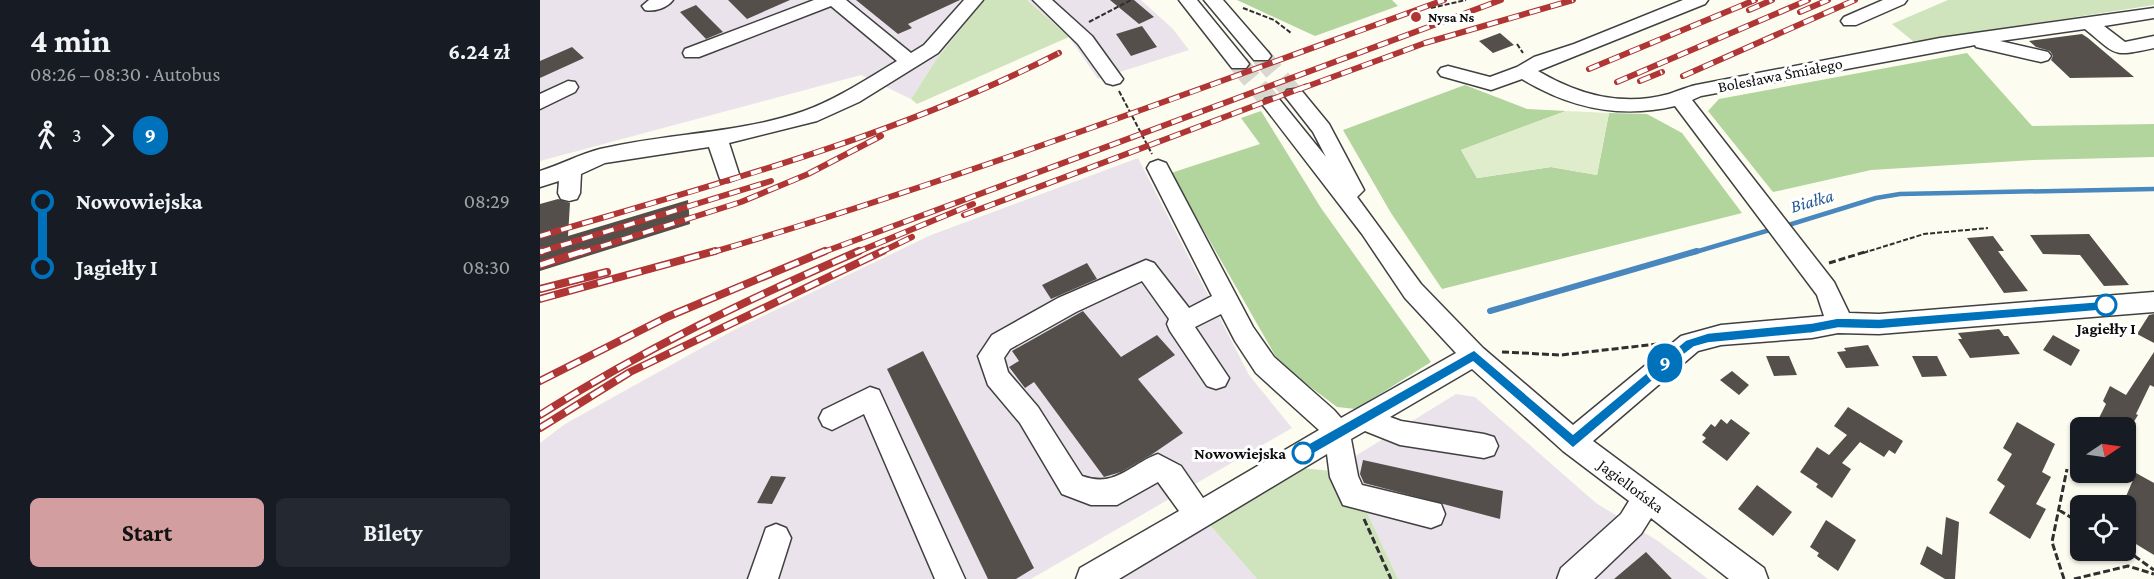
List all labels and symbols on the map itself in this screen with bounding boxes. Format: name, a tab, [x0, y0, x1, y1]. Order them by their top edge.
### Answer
place label: Nysa Ns	[1428, 9, 1475, 25]
marker: Nysa Ns	[1409, 10, 1423, 24]
street label: Bolesława Śmiałego	[1716, 55, 1844, 96]
water label: Białka	[1788, 185, 1836, 217]
marker: Jagiełły I	[2095, 294, 2117, 316]
place label: Jagiełły I	[2074, 320, 2136, 337]
line badge: 9	[1646, 344, 1684, 382]
north arrow	[2070, 417, 2136, 483]
marker: Nowowiejska	[1292, 442, 1314, 464]
place label: Nowowiejska	[1194, 445, 1286, 463]
street label: Jagiellońska	[1593, 455, 1667, 517]

